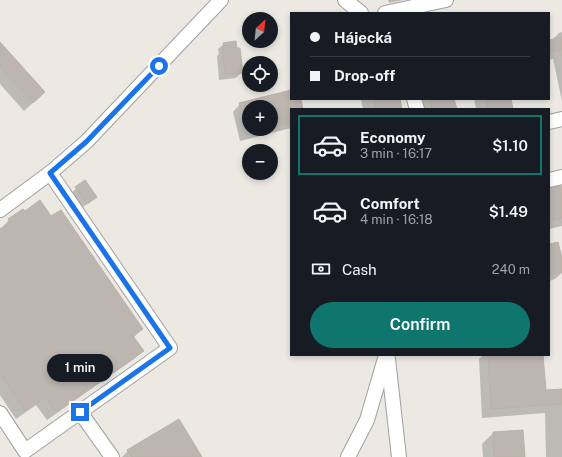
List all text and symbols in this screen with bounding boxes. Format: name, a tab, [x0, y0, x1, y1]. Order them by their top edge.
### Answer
north arrow	[242, 12, 278, 48]
map controls	[242, 12, 278, 180]
text: Hájecká	[334, 29, 392, 46]
button: locate	[242, 56, 278, 92]
route start	[150, 57, 168, 75]
text: Drop-off	[334, 67, 395, 84]
button: +	[242, 100, 278, 136]
icon: car	[312, 127, 348, 163]
text: Economy	[360, 129, 425, 146]
text: $1.10	[492, 137, 528, 154]
button: −	[242, 144, 278, 180]
text: 3 min · 16:17	[360, 146, 432, 161]
icon: car	[312, 193, 348, 229]
text: Comfort	[360, 195, 420, 212]
text: $1.49	[489, 203, 528, 220]
text: 4 min · 16:18	[360, 212, 433, 227]
icon: cash	[310, 258, 332, 280]
text: Cash	[342, 261, 377, 278]
text: 240 m	[492, 262, 530, 277]
button: Confirm	[310, 302, 530, 348]
callout: 1 min	[47, 354, 113, 382]
text: 1 min	[65, 360, 95, 375]
route end	[71, 403, 89, 421]

